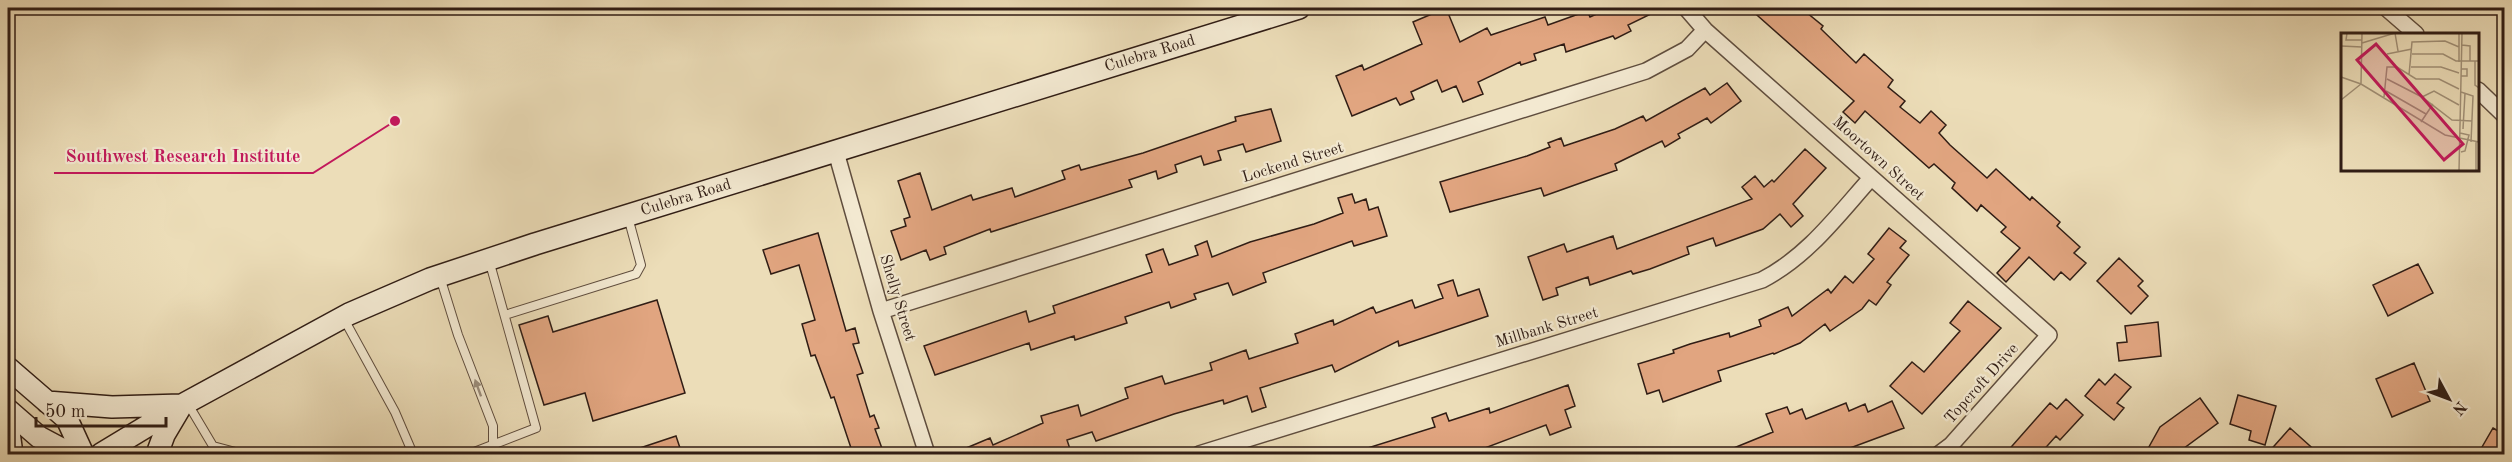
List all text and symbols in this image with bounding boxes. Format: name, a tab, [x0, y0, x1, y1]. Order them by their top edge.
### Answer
street label: Culebra Road	[1103, 33, 1197, 75]
inset map	[2341, 33, 2479, 171]
street label: Moortown Street	[1829, 114, 1927, 204]
callout: Southwest Research Institute	[54, 137, 313, 173]
street label: Lockend Street	[1240, 140, 1346, 186]
text: Southwest Research Institute	[66, 148, 300, 166]
street label: Culebra Road	[639, 177, 733, 219]
street label: Shelly Street	[876, 253, 918, 344]
street label: Millbank Street	[1494, 305, 1601, 351]
street label: Topcroft Drive	[1942, 341, 2022, 427]
north arrow	[2419, 369, 2479, 429]
one-way arrow	[472, 379, 482, 397]
scale bar	[36, 390, 166, 428]
text: N	[2448, 398, 2469, 418]
text: 50 m	[45, 403, 85, 421]

